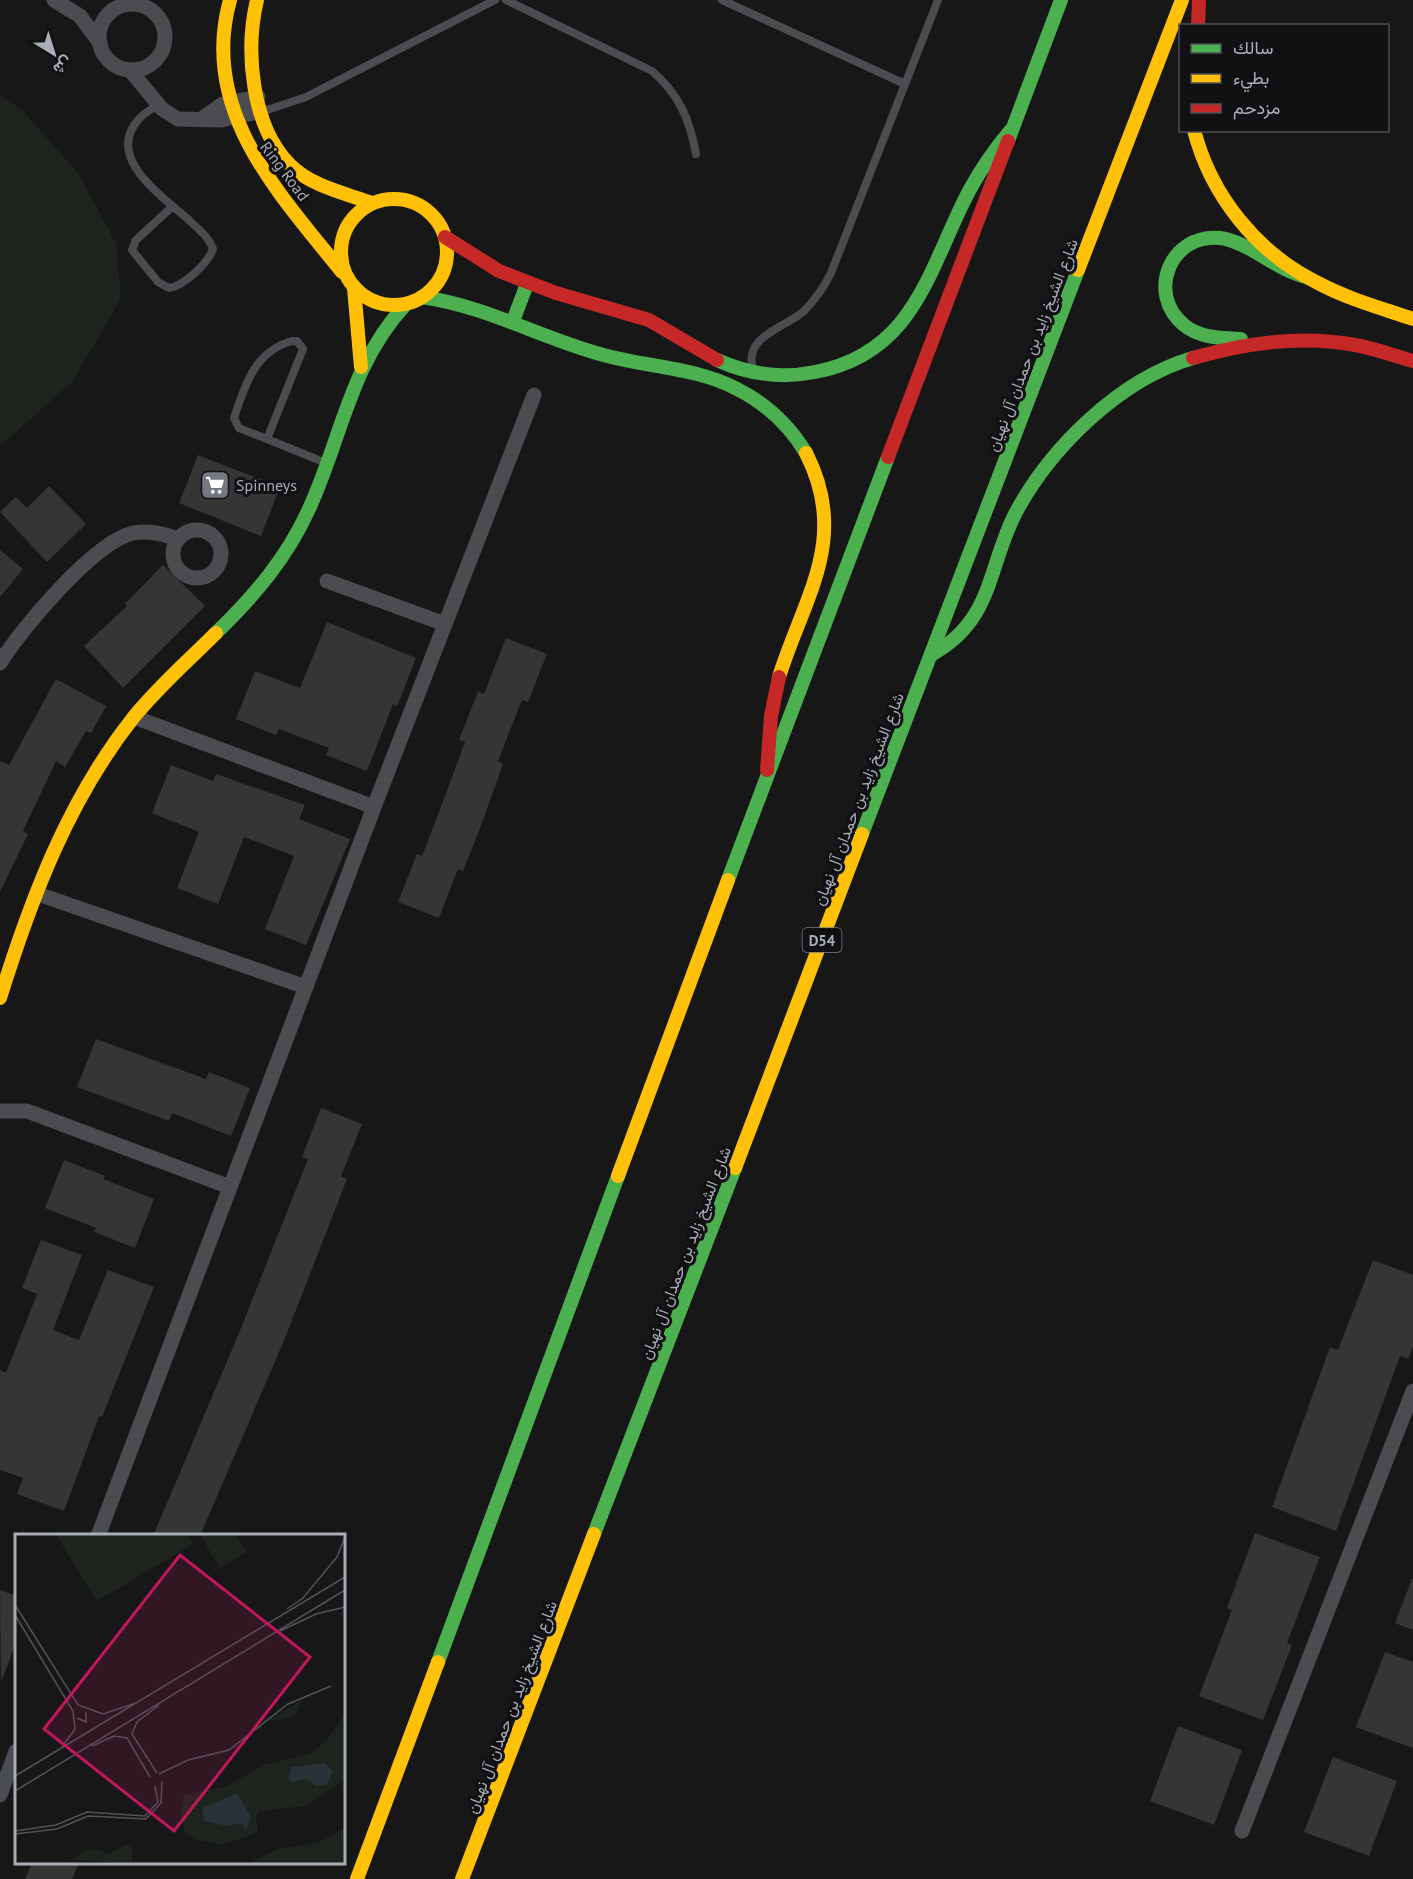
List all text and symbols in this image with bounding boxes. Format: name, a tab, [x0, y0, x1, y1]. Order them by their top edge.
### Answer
north arrow	[24, 24, 84, 84]
legend	[1179, 24, 1389, 132]
text: سالك	[1233, 36, 1273, 59]
text: ش	[49, 52, 77, 80]
text: بطيء	[1233, 66, 1269, 93]
text: مزدحم	[1233, 96, 1280, 120]
street label: Ring Road	[256, 137, 314, 205]
street label: شارع الشيخ زايد بن حمدان آل نهيان	[982, 236, 1084, 455]
supermarket icon: Spinneys	[199, 469, 231, 501]
place label: Spinneys	[236, 475, 297, 495]
street label: شارع الشيخ زايد بن حمدان آل نهيان	[808, 690, 910, 909]
road number: D54	[802, 928, 842, 952]
street label: شارع الشيخ زايد بن حمدان آل نهيان	[635, 1144, 737, 1363]
inset map	[15, 1534, 345, 1864]
street label: شارع الشيخ زايد بن حمدان آل نهيان	[461, 1598, 563, 1817]

